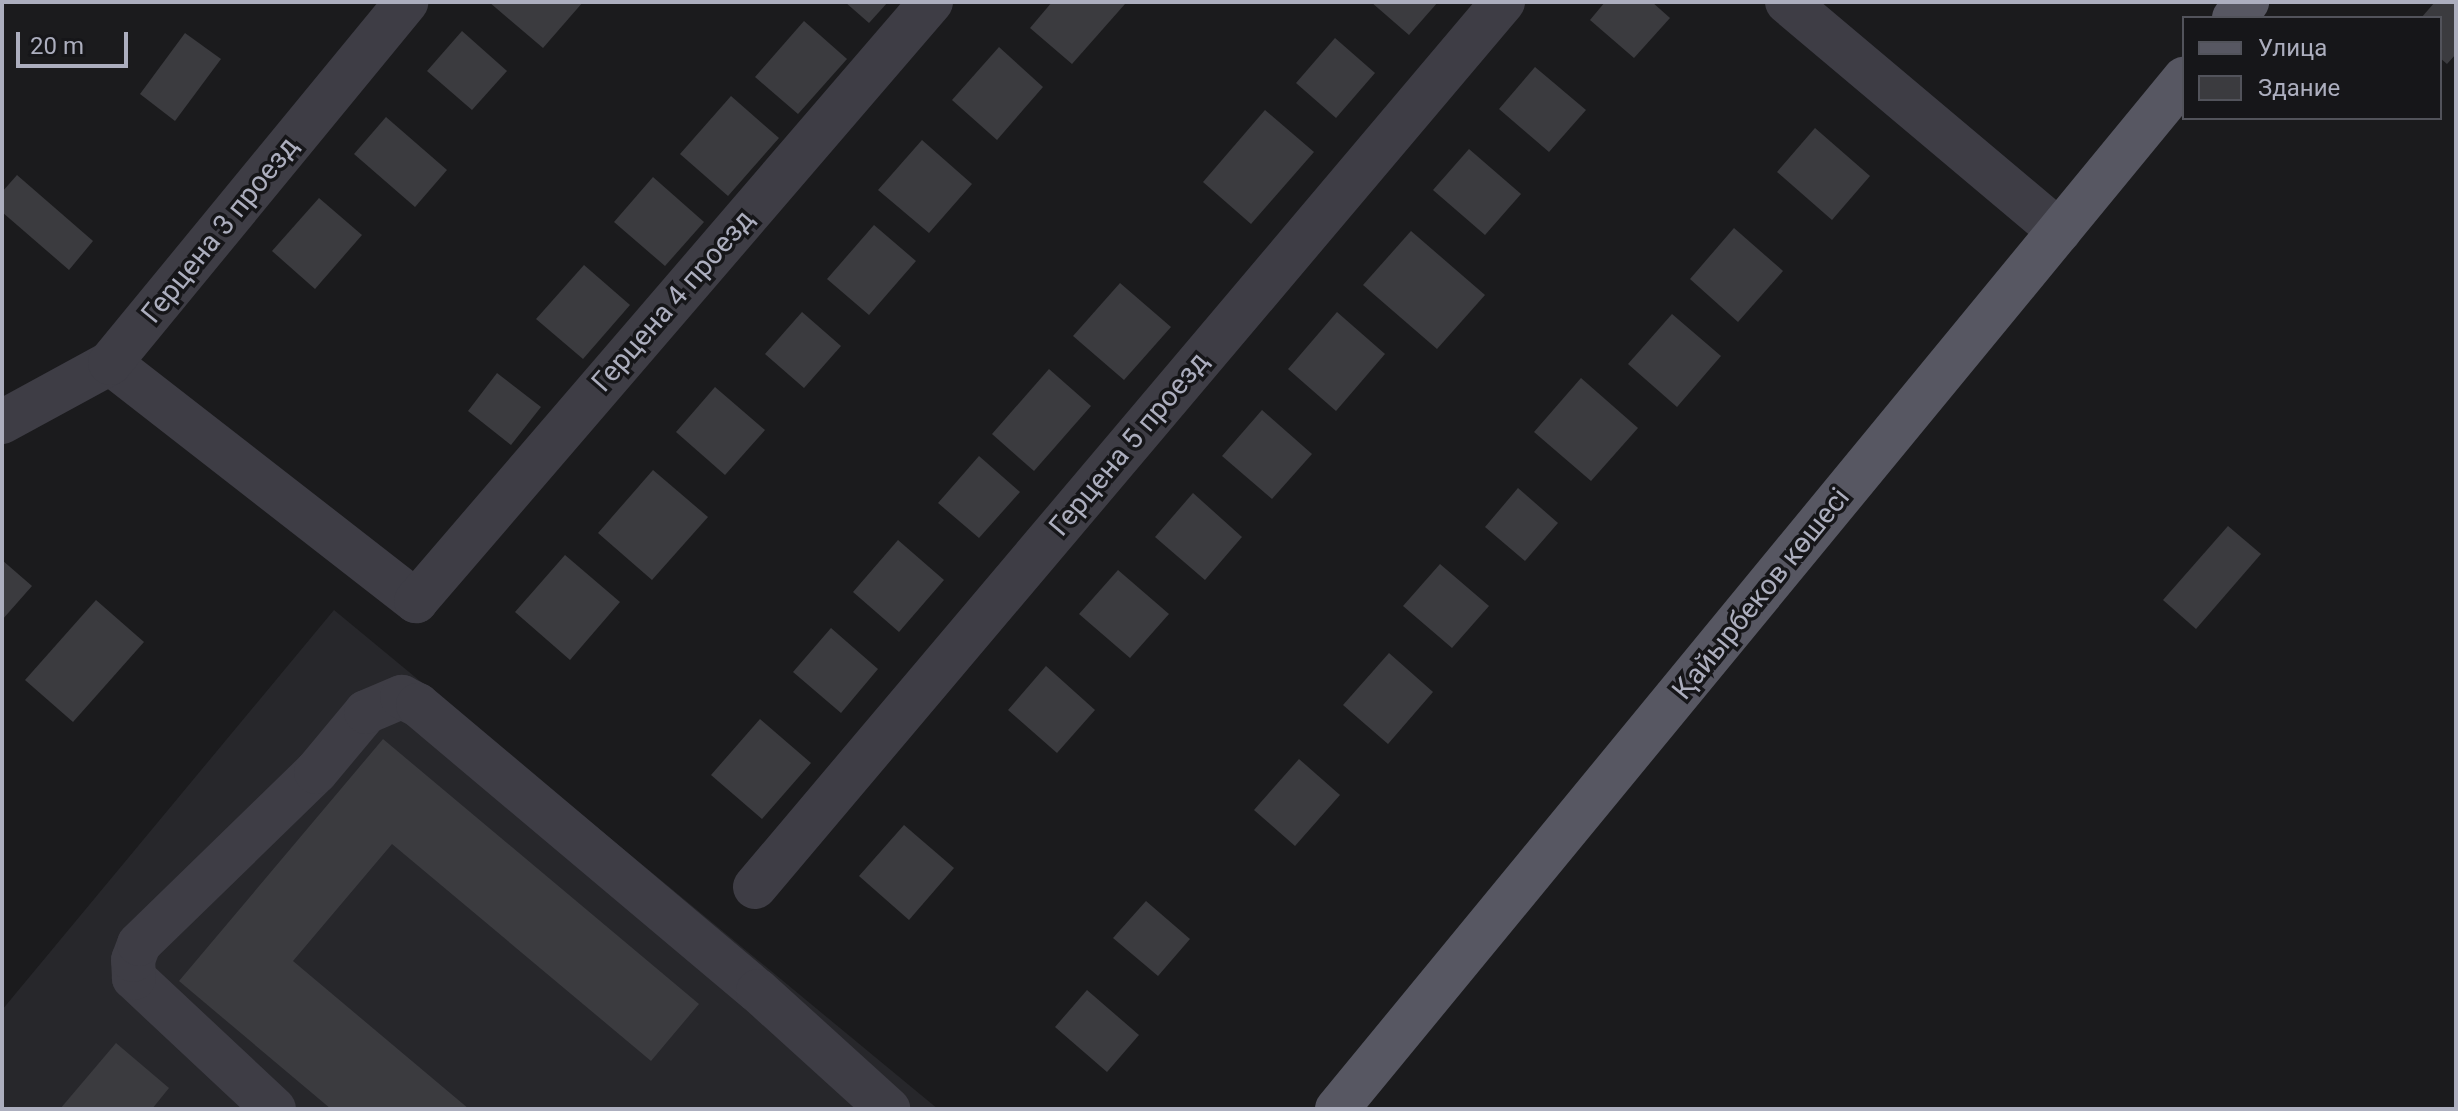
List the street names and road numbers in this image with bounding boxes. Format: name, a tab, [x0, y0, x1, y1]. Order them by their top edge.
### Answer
street label: Герцена 3 проезд	[135, 130, 305, 330]
street label: Герцена 4 проезд	[585, 203, 761, 399]
street label: Герцена 5 проезд	[1042, 345, 1216, 543]
street label: Қайырбеков көшесі	[1665, 481, 1857, 707]

